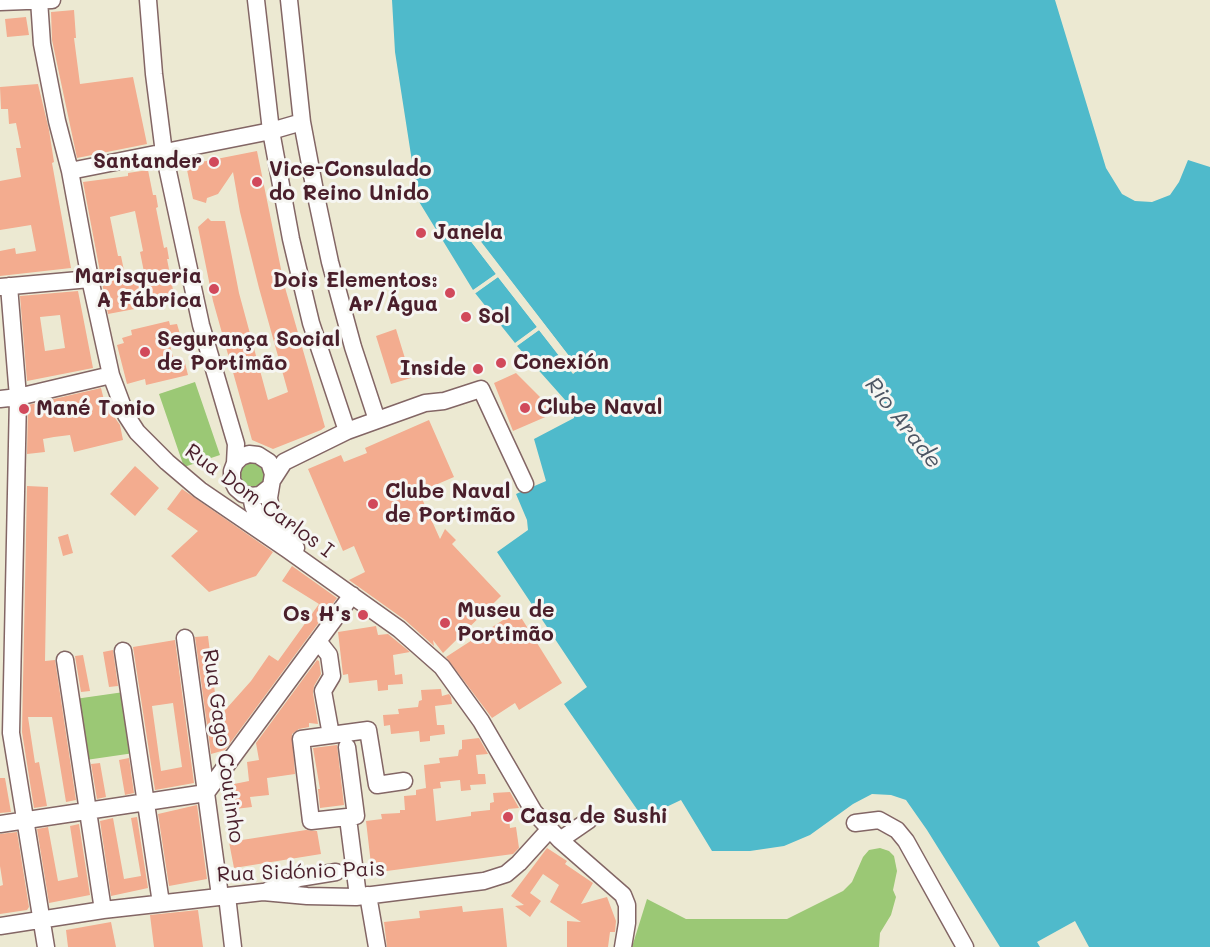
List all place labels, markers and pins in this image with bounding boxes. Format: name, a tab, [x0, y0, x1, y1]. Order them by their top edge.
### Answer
place label: Santander	[93, 149, 202, 175]
marker: Santander	[207, 155, 221, 169]
place label: Vice-Consulado do Reino Unido	[269, 157, 432, 207]
marker: Vice-Consulado do Reino Unido	[250, 175, 264, 189]
place label: Janela	[433, 220, 503, 246]
marker: Janela	[414, 226, 428, 240]
place label: Marisqueria A Fábrica	[74, 264, 202, 314]
place label: Dois Elementos: Ar/Água	[273, 268, 438, 318]
marker: Marisqueria A Fábrica	[207, 282, 221, 296]
marker: Dois Elementos: Ar/Água	[443, 286, 457, 300]
place label: Sol	[478, 304, 510, 330]
marker: Sol	[459, 310, 473, 324]
place label: Segurança Social de Portimão	[157, 327, 340, 377]
marker: Segurança Social de Portimão	[138, 345, 152, 359]
place label: Conexión	[513, 350, 609, 376]
place label: Inside	[400, 356, 466, 382]
marker: Conexión	[494, 356, 508, 370]
marker: Inside	[471, 362, 485, 376]
place label: Clube Naval	[537, 395, 662, 421]
place label: Mané Tonio	[36, 396, 155, 422]
marker: Clube Naval	[518, 401, 532, 415]
marker: Mané Tonio	[17, 402, 31, 416]
place label: Clube Naval de Portimão	[385, 479, 515, 529]
marker: Clube Naval de Portimão	[366, 497, 380, 511]
place label: Museu de Portimão	[457, 598, 555, 648]
place label: Os H's	[283, 602, 351, 628]
marker: Os H's	[356, 608, 370, 622]
marker: Museu de Portimão	[438, 616, 452, 630]
place label: Casa de Sushi	[520, 804, 668, 830]
marker: Casa de Sushi	[501, 810, 515, 824]

